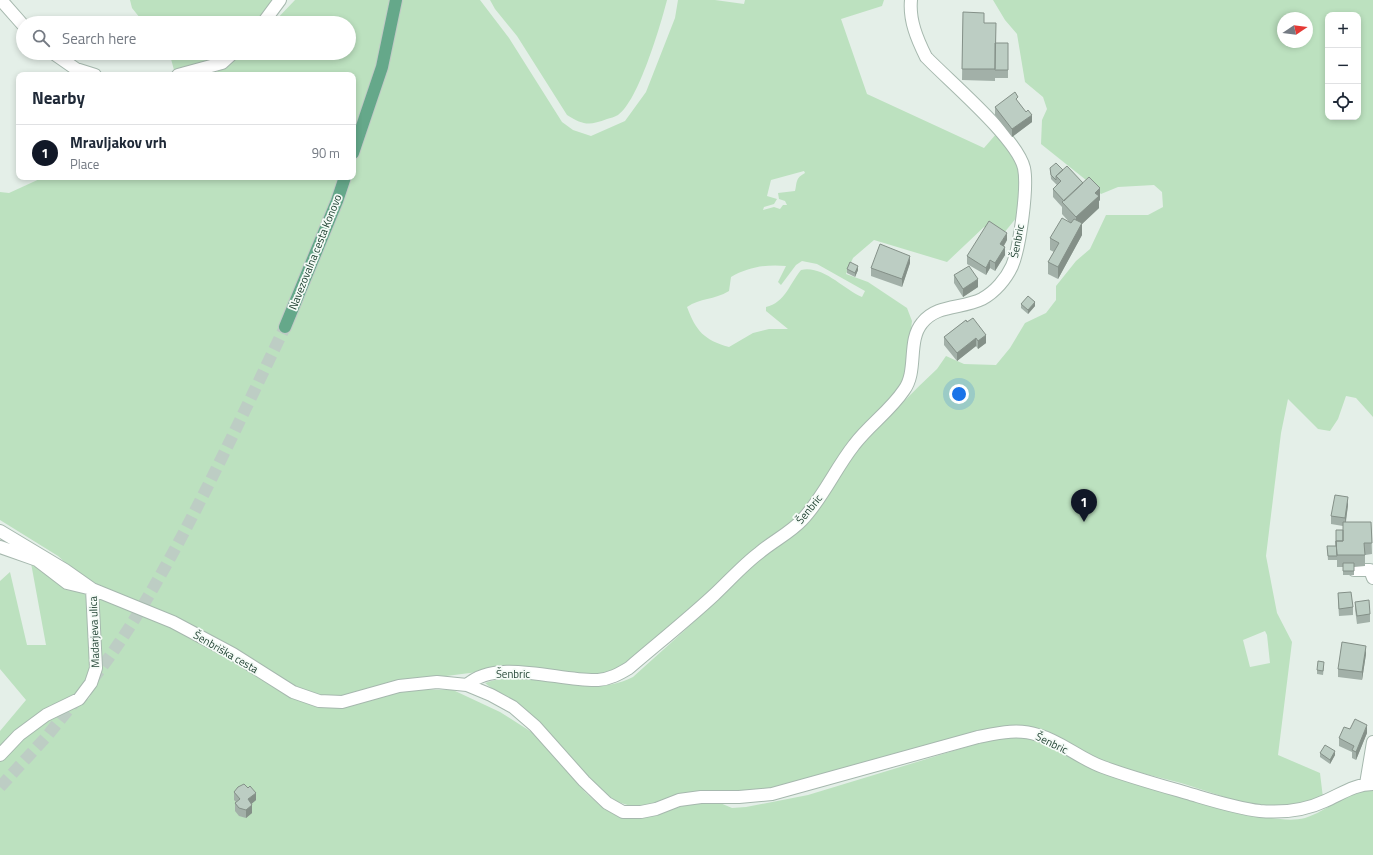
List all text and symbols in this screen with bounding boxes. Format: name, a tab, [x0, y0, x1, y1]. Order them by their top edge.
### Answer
north arrow	[1277, 12, 1313, 48]
map controls	[1325, 12, 1361, 120]
button: +	[1325, 12, 1361, 48]
search box	[16, 16, 356, 60]
icon: search	[30, 27, 52, 49]
text: Search here	[62, 27, 136, 50]
button: −	[1325, 48, 1361, 84]
button: locate	[1325, 84, 1361, 120]
text: Nearby	[32, 85, 85, 111]
text: Mravljakov vrh	[70, 131, 167, 154]
text: 1	[41, 143, 49, 163]
text: 90 m	[312, 143, 340, 163]
text: Place	[70, 154, 99, 174]
street label: Navezovalna cesta Konovo	[285, 192, 346, 312]
street label: Šenbric	[1006, 222, 1028, 259]
your location	[949, 384, 969, 404]
pin: 1	[1071, 489, 1097, 522]
street label: Šenbric	[792, 491, 826, 527]
street label: Madarjeva ulica	[85, 595, 103, 668]
street label: Šenbriška cesta	[191, 627, 262, 677]
street label: Šenbric	[496, 666, 530, 682]
street label: Šenbric	[1033, 728, 1071, 758]

